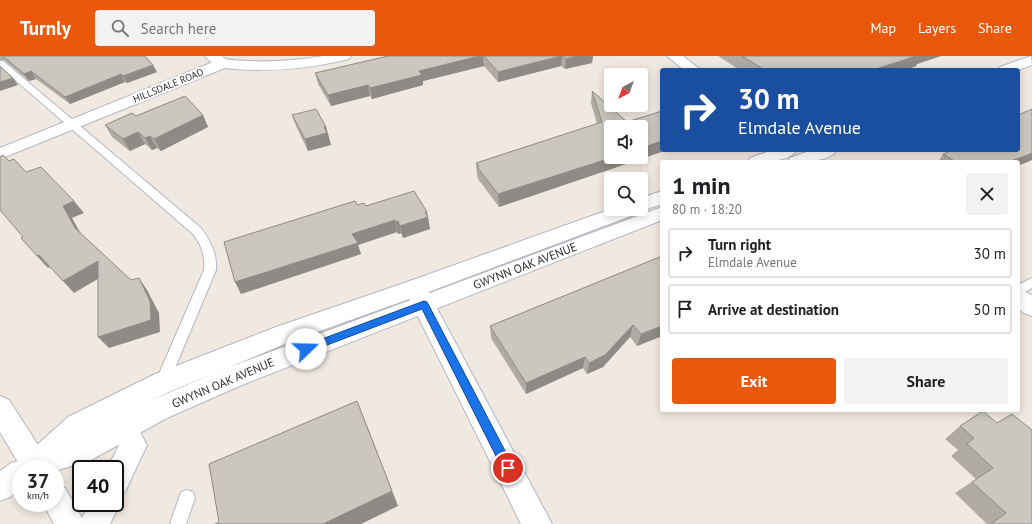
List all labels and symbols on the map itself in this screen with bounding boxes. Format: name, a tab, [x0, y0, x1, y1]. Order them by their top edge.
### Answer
street label: HILLSDALE ROAD	[131, 65, 205, 106]
north arrow	[604, 68, 648, 112]
street label: GWYNN OAK AVENUE	[471, 239, 579, 292]
position arrow	[285, 328, 327, 370]
street label: GWYNN OAK AVENUE	[169, 354, 276, 411]
pin	[491, 451, 525, 485]
speed limit sign: 40	[72, 460, 124, 512]

